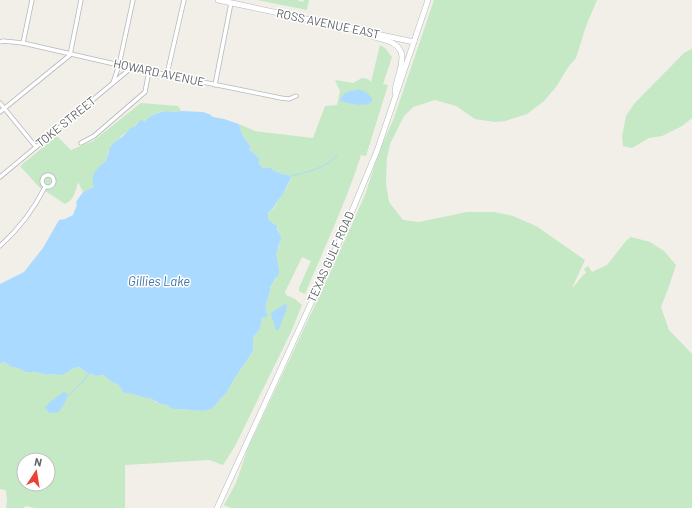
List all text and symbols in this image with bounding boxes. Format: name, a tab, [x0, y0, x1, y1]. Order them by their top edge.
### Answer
street label: ROSS AVENUE EAST	[275, 5, 381, 41]
street label: HOWARD AVENUE	[112, 55, 206, 89]
street label: TOKE STREET	[33, 93, 98, 150]
street label: TEXAS GULF ROAD	[304, 209, 356, 304]
water label: Gillies Lake	[128, 273, 190, 289]
north arrow	[16, 452, 56, 492]
text: N	[33, 455, 43, 469]

